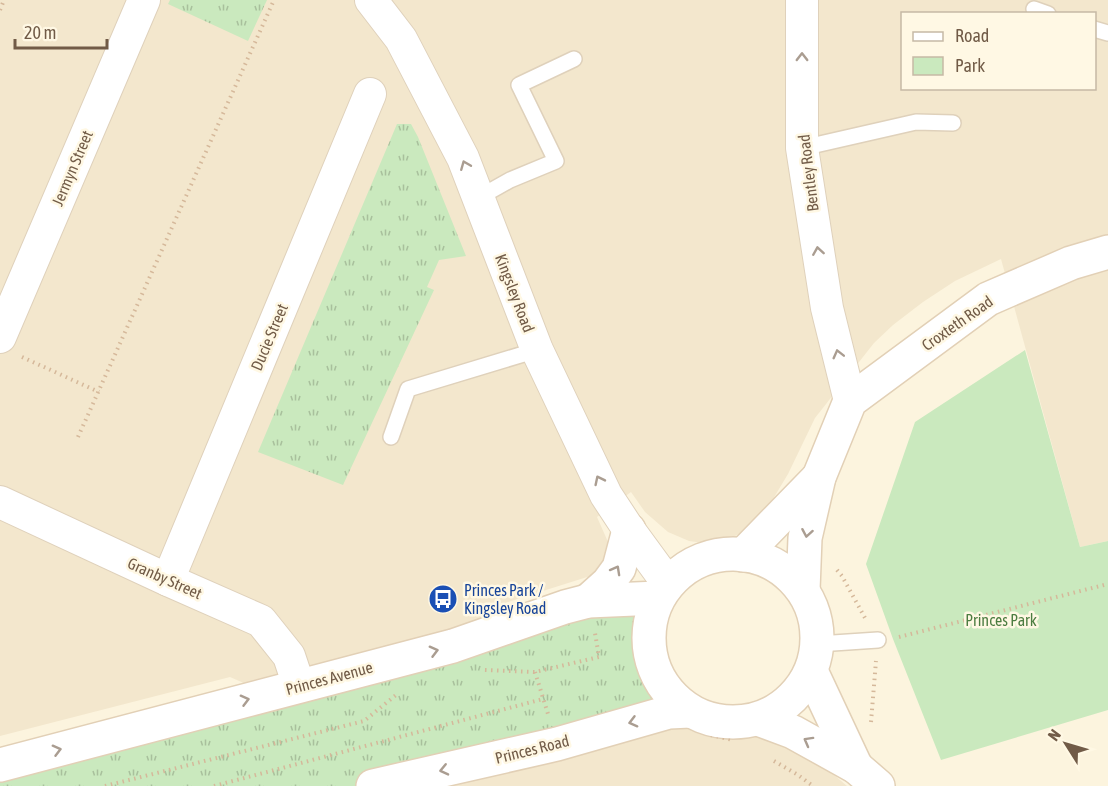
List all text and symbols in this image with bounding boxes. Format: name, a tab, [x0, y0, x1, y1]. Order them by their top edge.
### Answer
scale bar	[15, 12, 106, 50]
legend	[901, 12, 1096, 90]
text: 20 m	[24, 22, 56, 43]
text: Road	[955, 25, 989, 46]
one-way arrow	[796, 52, 808, 61]
text: Park	[955, 55, 985, 76]
street label: Jermyn Street	[48, 127, 97, 209]
street label: Bentley Road	[794, 133, 823, 213]
one-way arrow	[460, 160, 472, 171]
one-way arrow	[813, 246, 825, 255]
street label: Kingsley Road	[491, 251, 538, 335]
street label: Croxteth Road	[918, 292, 996, 354]
street label: Ducie Street	[247, 301, 291, 373]
one-way arrow	[833, 350, 846, 360]
one-way arrow	[594, 475, 606, 486]
one-way arrow	[801, 528, 813, 538]
street label: Granby Street	[125, 554, 205, 603]
one-way arrow	[609, 566, 620, 576]
place label: Princes Park / Kingsley Road	[464, 581, 546, 618]
bus stop icon: Princes Park / Kingsley Road	[427, 583, 459, 615]
park label: Princes Park	[965, 611, 1037, 629]
one-way arrow	[429, 645, 439, 658]
street label: Princes Avenue	[284, 658, 374, 698]
one-way arrow	[240, 695, 250, 708]
north arrow	[1036, 714, 1096, 774]
one-way arrow	[628, 715, 638, 728]
text: N	[1044, 726, 1064, 744]
street label: Princes Road	[493, 731, 571, 767]
one-way arrow	[804, 737, 814, 748]
one-way arrow	[51, 744, 61, 757]
one-way arrow	[439, 762, 449, 775]

